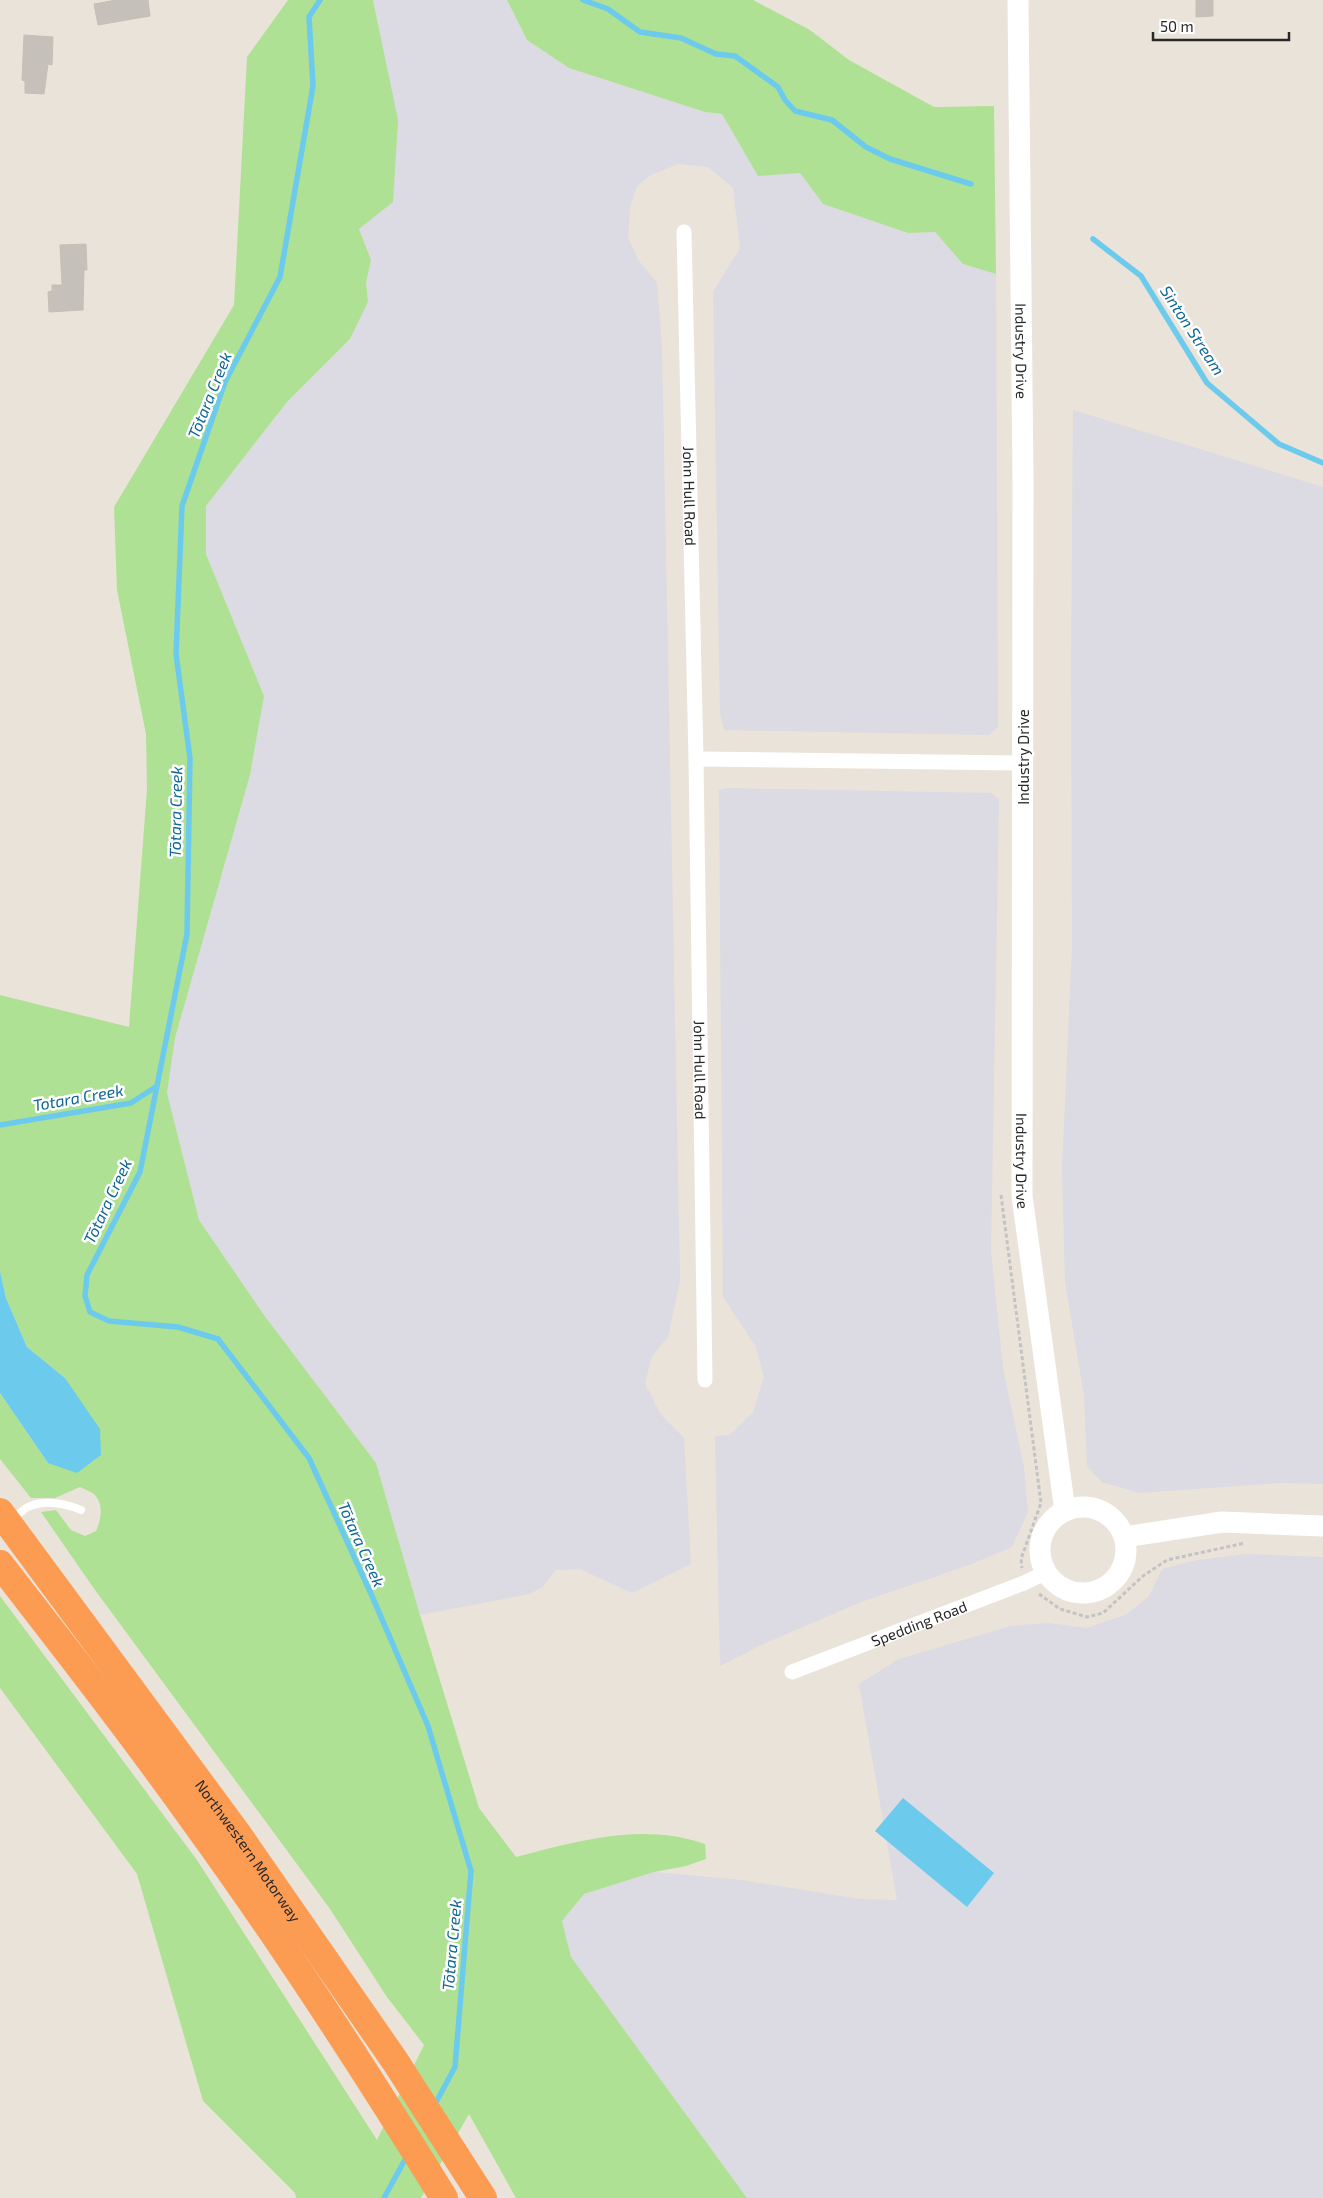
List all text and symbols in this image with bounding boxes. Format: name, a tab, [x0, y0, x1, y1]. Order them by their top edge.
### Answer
scale bar	[1153, 10, 1289, 42]
text: 50 m	[1160, 17, 1194, 35]
water label: Sinton Stream	[1157, 282, 1229, 378]
street label: Industry Drive	[1012, 303, 1031, 399]
water label: Tōtara Creek	[183, 349, 235, 441]
street label: John Hull Road	[680, 446, 700, 546]
street label: Industry Drive	[1014, 709, 1032, 805]
water label: Tōtara Creek	[165, 766, 185, 858]
street label: John Hull Road	[691, 1020, 710, 1120]
water label: Totara Creek	[31, 1080, 125, 1114]
street label: Industry Drive	[1013, 1113, 1033, 1210]
water label: Tōtara Creek	[79, 1156, 135, 1246]
water label: Tōtara Creek	[335, 1498, 389, 1590]
street label: Spedding Road	[869, 1597, 969, 1650]
street label: Northwestern Motorway	[192, 1776, 305, 1925]
water label: Tōtara Creek	[438, 1899, 464, 1991]

